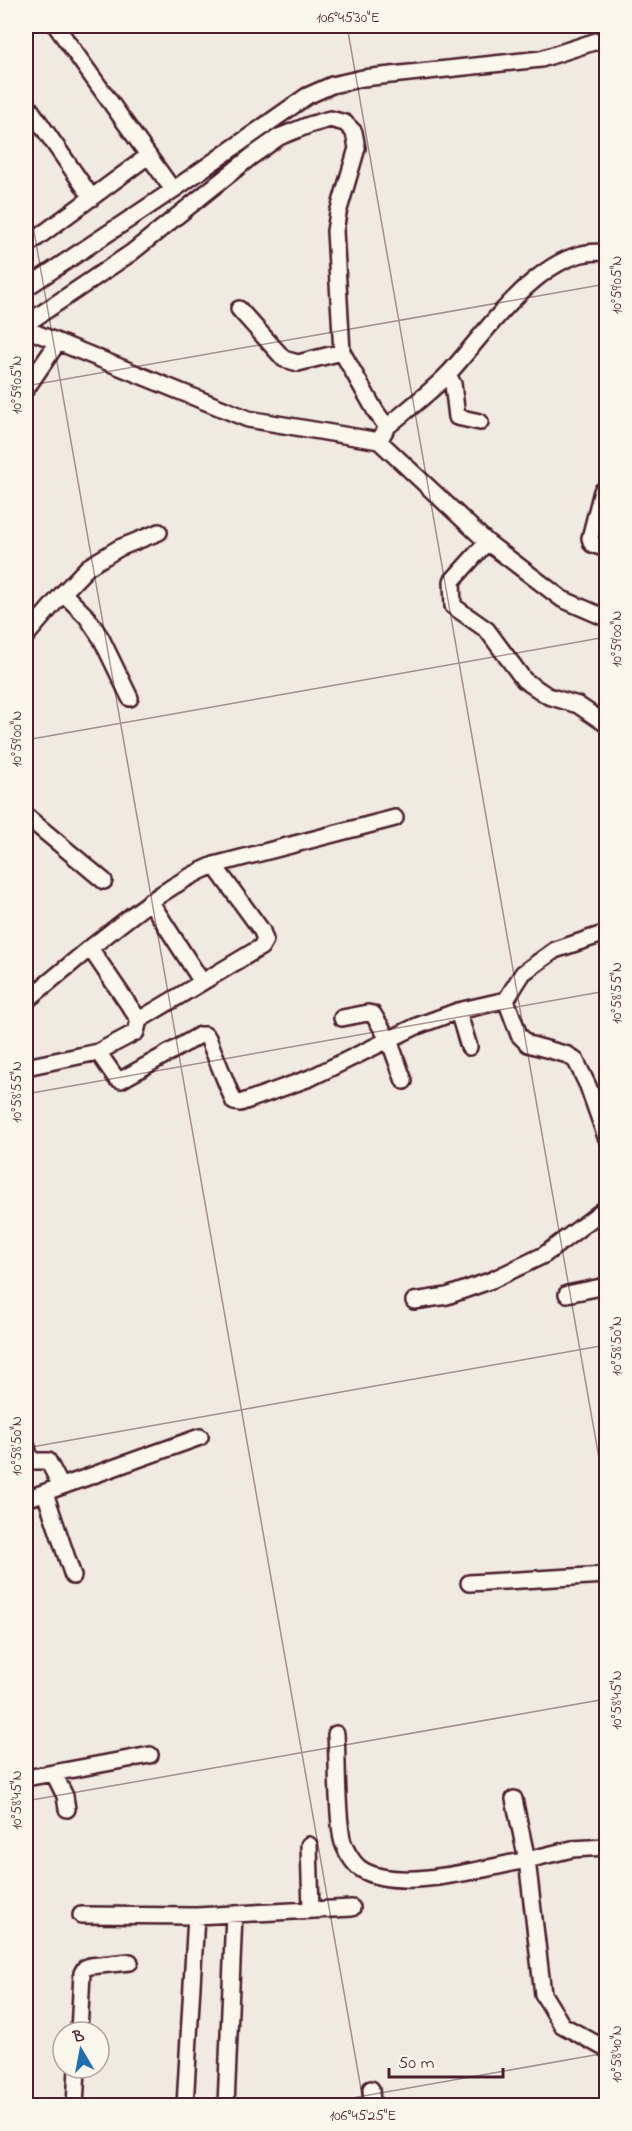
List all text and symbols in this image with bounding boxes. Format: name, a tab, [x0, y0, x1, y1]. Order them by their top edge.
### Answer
text: 106°45'30"E	[316, 7, 380, 29]
text: 10°59'05"N	[606, 256, 628, 314]
text: 10°59'05"N	[6, 356, 28, 414]
text: 10°59'00"N	[606, 611, 628, 667]
text: 10°59'00"N	[6, 711, 28, 767]
text: 10°58'55"N	[606, 962, 628, 1024]
text: 10°58'55"N	[6, 1061, 28, 1123]
text: 10°58'50"N	[606, 1316, 628, 1376]
text: 10°58'50"N	[6, 1416, 28, 1476]
text: 10°58'45"N	[606, 1670, 628, 1730]
text: 10°58'45"N	[6, 1770, 28, 1830]
north arrow	[51, 2020, 111, 2080]
text: B	[70, 2024, 86, 2050]
text: 10°58'40"N	[606, 2025, 628, 2083]
scale bar	[389, 2041, 503, 2079]
text: 50 m	[398, 2051, 435, 2077]
text: 106°45'25"E	[330, 2105, 396, 2127]

